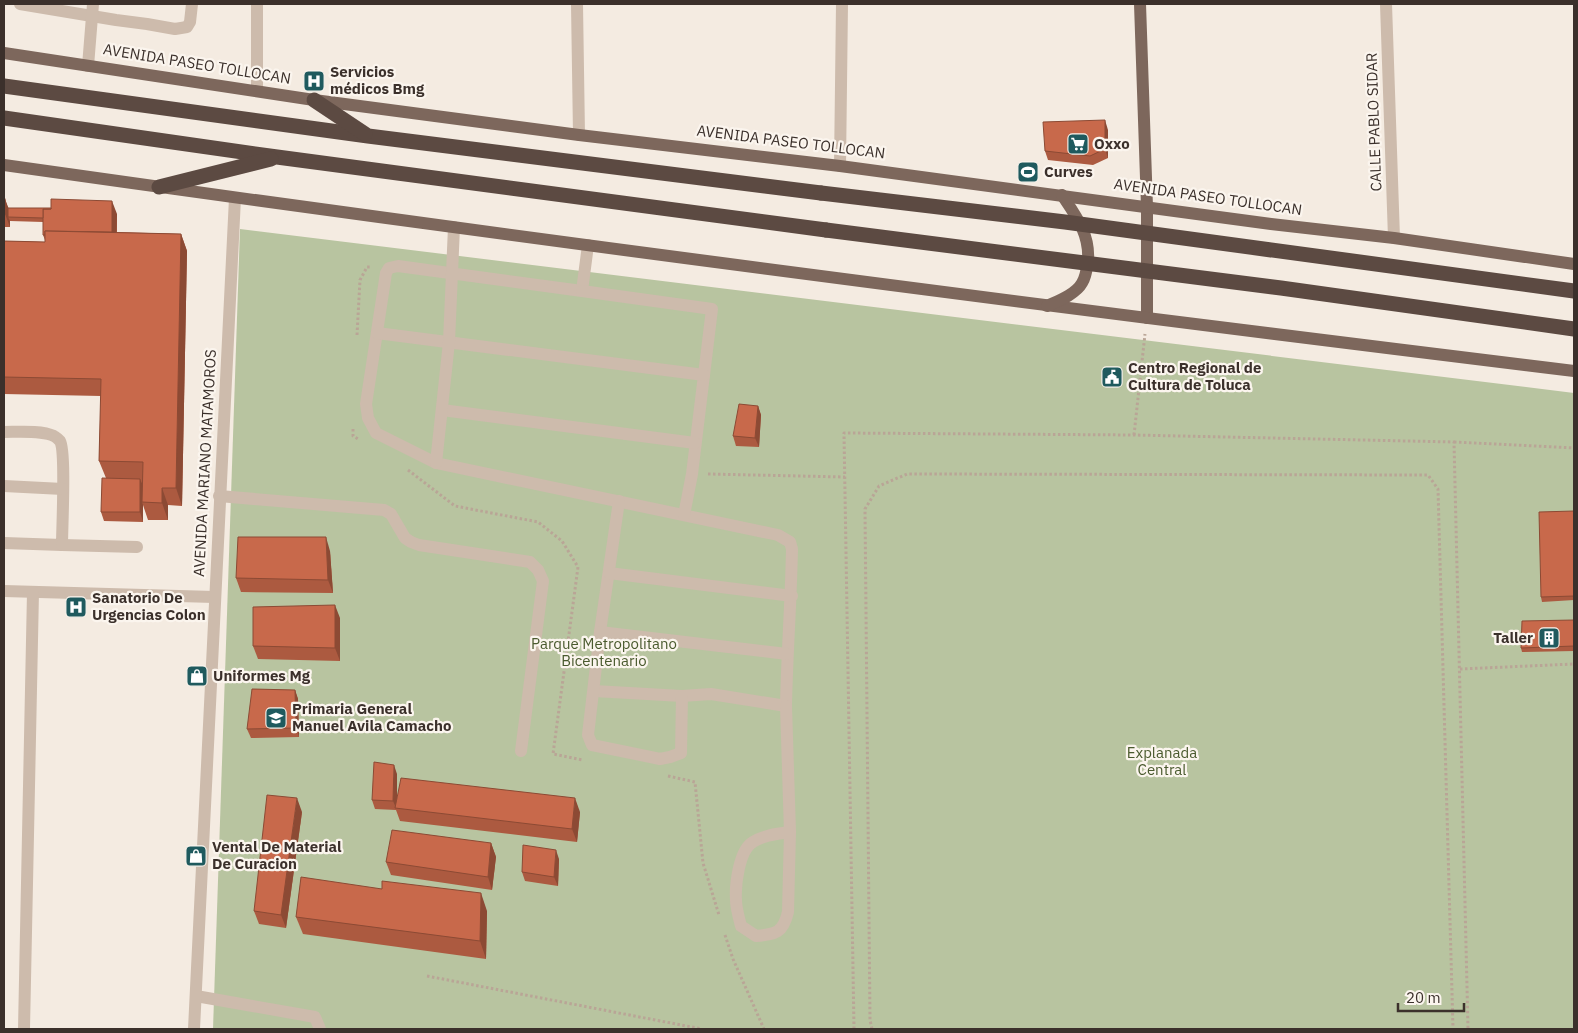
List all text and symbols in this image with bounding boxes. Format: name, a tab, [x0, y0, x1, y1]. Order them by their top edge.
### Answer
street label: AVENIDA PASEO TOLLOCAN	[102, 39, 292, 88]
street label: CALLE PABLO SIDAR	[1362, 52, 1385, 192]
place label: Servicios médicos Bmg	[330, 62, 425, 98]
hospital icon: Servicios médicos Bmg	[302, 69, 326, 93]
street label: AVENIDA PASEO TOLLOCAN	[696, 121, 886, 162]
supermarket icon: Oxxo	[1066, 132, 1090, 156]
place label: Oxxo	[1094, 134, 1130, 153]
sports icon: Curves	[1016, 160, 1040, 184]
place label: Curves	[1044, 162, 1093, 181]
street label: AVENIDA PASEO TOLLOCAN	[1113, 174, 1303, 219]
street label: AVENIDA MARIANO MATAMOROS	[189, 349, 220, 577]
place label: Centro Regional de Cultura de Toluca	[1128, 358, 1261, 394]
public building icon: Centro Regional de Cultura de Toluca	[1100, 365, 1124, 389]
place label: Sanatorio De Urgencias Colon	[92, 588, 206, 624]
hospital icon: Sanatorio De Urgencias Colon	[64, 595, 88, 619]
building icon: Taller	[1537, 626, 1561, 650]
place label: Taller	[1493, 628, 1533, 647]
park label: Parque Metropolitano Bicentenario	[531, 634, 677, 670]
shop icon: Uniformes Mg	[185, 664, 209, 688]
place label: Uniformes Mg	[213, 666, 311, 685]
place label: Primaria General Manuel Avila Camacho	[292, 699, 451, 735]
school or university icon: Primaria General Manuel Avila Camacho	[264, 706, 288, 730]
park label: Explanada Central	[1127, 743, 1197, 779]
place label: Vental De Material De Curacion	[212, 837, 342, 873]
shop icon: Vental De Material De Curacion	[184, 844, 208, 868]
scale bar	[1398, 980, 1464, 1012]
text: 20 m	[1406, 988, 1441, 1007]

